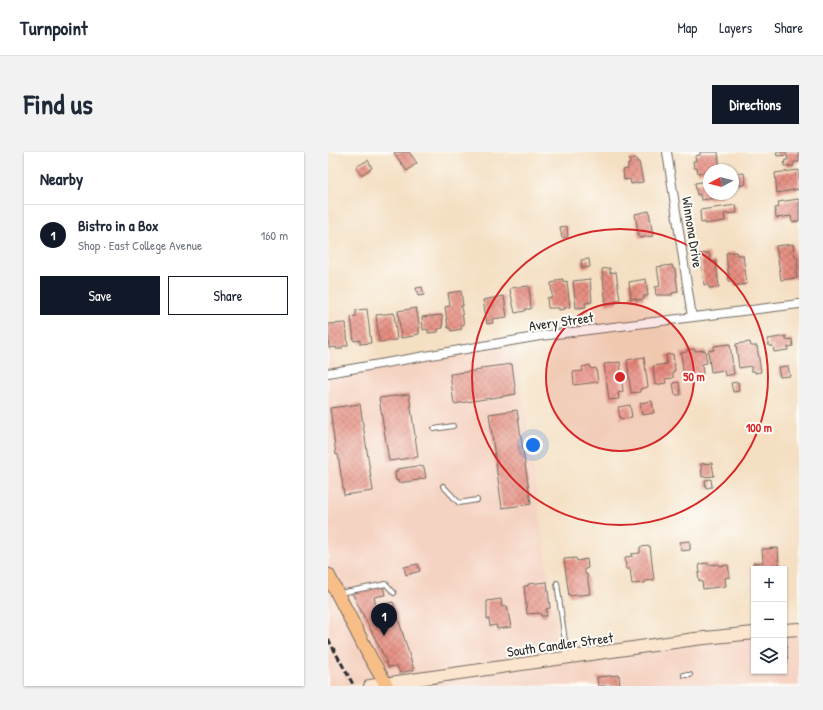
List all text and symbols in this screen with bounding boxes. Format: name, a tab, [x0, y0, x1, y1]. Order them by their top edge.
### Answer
text: Turnpoint	[20, 15, 88, 41]
text: Map	[677, 18, 697, 37]
text: Layers	[719, 18, 752, 37]
text: Share	[774, 18, 803, 37]
text: Find us	[24, 85, 93, 123]
button: Directions	[712, 85, 799, 124]
north arrow	[703, 164, 739, 200]
text: Nearby	[40, 167, 83, 190]
street label: Winnona Drive	[678, 195, 708, 269]
text: Bistro in a Box	[78, 215, 158, 236]
text: 1	[51, 226, 55, 244]
text: 160 m	[260, 226, 288, 244]
text: Shop · East College Avenue	[78, 236, 202, 254]
button: Save	[40, 276, 160, 315]
button: Share	[168, 276, 288, 315]
street label: Avery Street	[527, 307, 595, 336]
text: 50 m	[683, 368, 705, 385]
centre of rings	[613, 370, 627, 384]
text: 100 m	[746, 419, 772, 436]
your location	[523, 435, 543, 455]
map controls	[751, 566, 787, 674]
button: +	[751, 566, 787, 602]
button: −	[751, 602, 787, 638]
pin: 1	[371, 603, 397, 636]
street label: South Candler Street	[506, 627, 614, 661]
button: layers	[751, 638, 787, 674]

